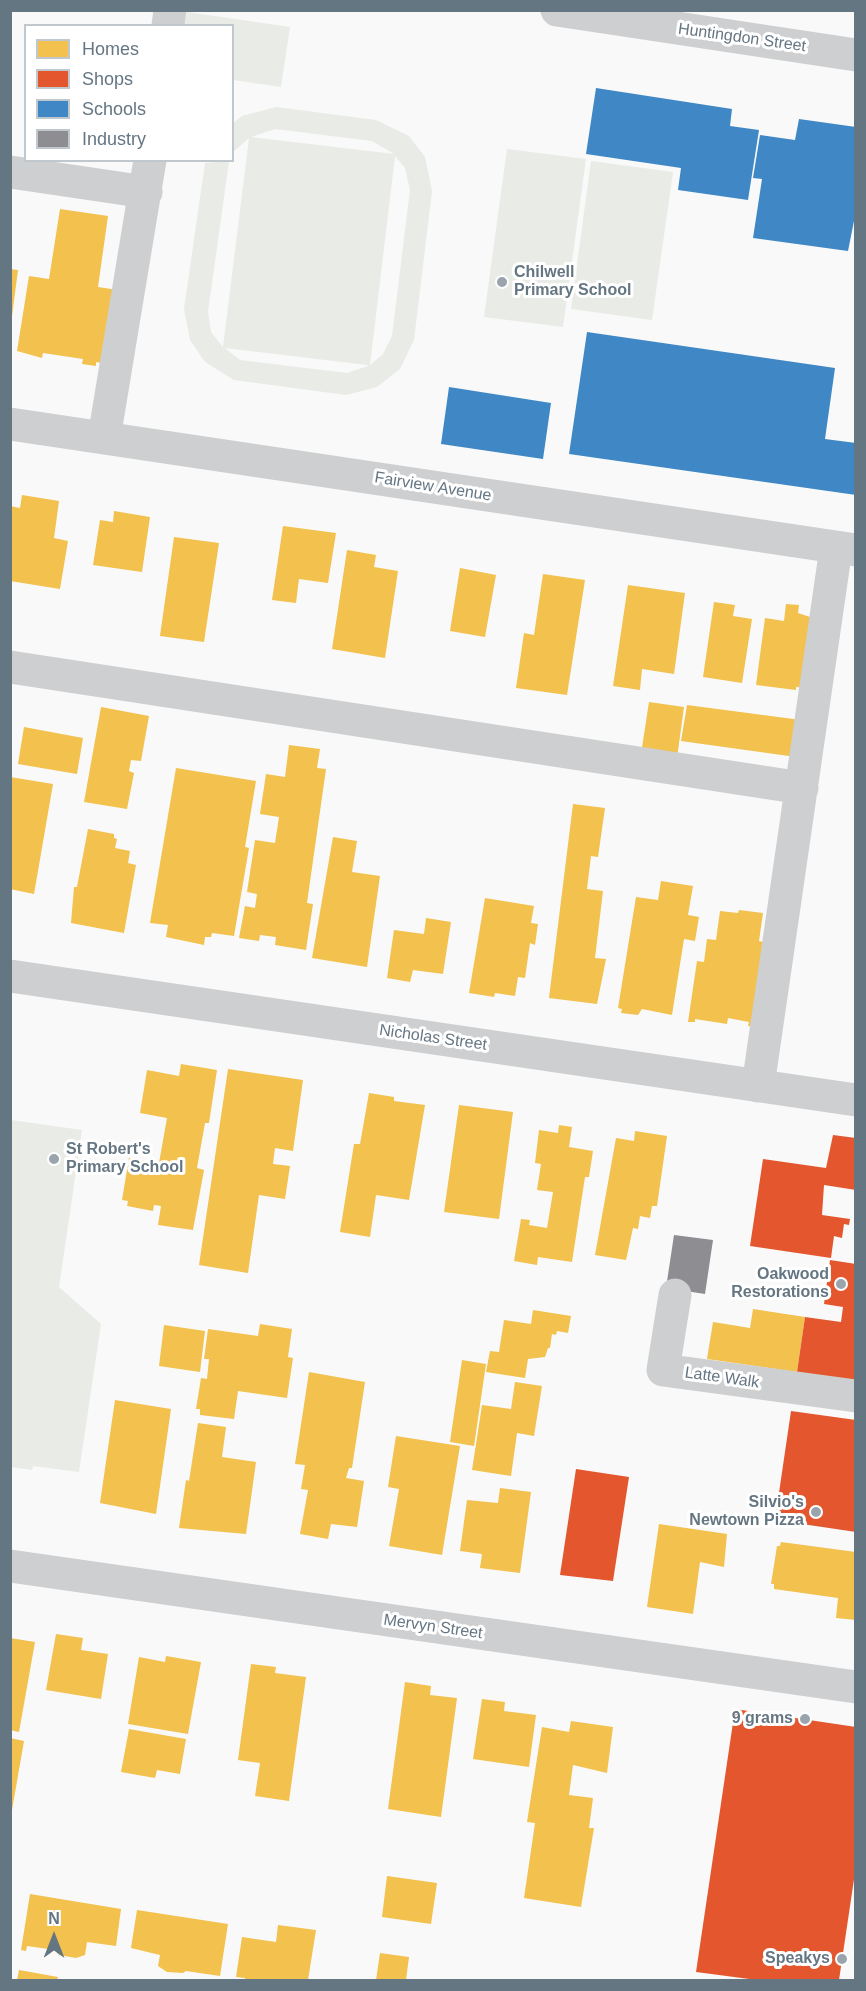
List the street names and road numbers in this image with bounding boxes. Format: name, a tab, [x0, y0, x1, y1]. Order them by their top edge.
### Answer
street label: Huntingdon Street	[677, 20, 807, 56]
street label: Fairview Avenue	[373, 468, 493, 506]
street label: Nicholas Street	[378, 1021, 488, 1055]
street label: Latte Walk	[684, 1363, 760, 1393]
street label: Mervyn Street	[382, 1611, 484, 1643]

